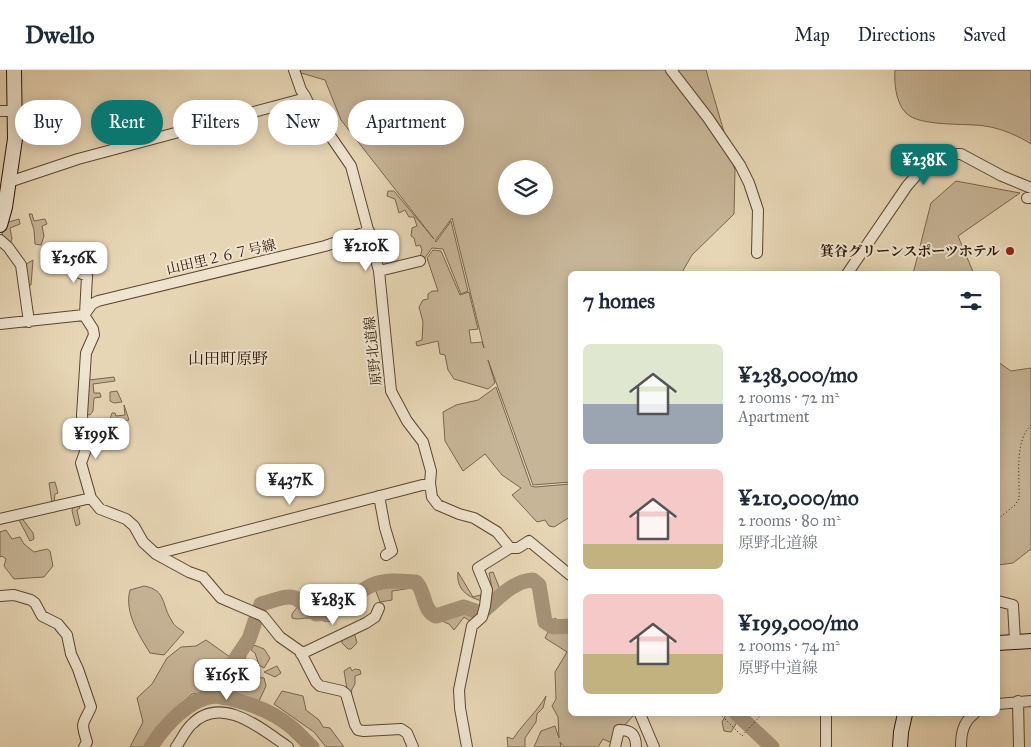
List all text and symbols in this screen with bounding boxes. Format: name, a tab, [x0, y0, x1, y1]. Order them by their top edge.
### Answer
text: Dwello	[25, 20, 95, 50]
text: Map	[794, 24, 830, 46]
text: Directions	[858, 24, 935, 46]
text: Saved	[963, 24, 1006, 46]
chip: Buy	[15, 100, 81, 145]
chip: Rent	[91, 100, 163, 145]
chip: Filters	[173, 100, 258, 145]
chip: New	[268, 100, 338, 145]
chip: Apartment	[348, 100, 464, 145]
pin: ¥238K	[889, 144, 959, 186]
text: ¥238K	[902, 150, 946, 169]
map controls	[498, 160, 553, 215]
button: layers	[498, 160, 553, 215]
pin: ¥210K	[331, 230, 401, 272]
street label: 山田里２６７号線	[165, 236, 277, 278]
text: ¥210K	[343, 236, 389, 255]
pin: ¥256K	[39, 242, 109, 284]
place label: 箕谷グリーンスポーツホテル	[820, 243, 1000, 260]
marker: 箕谷グリーンスポーツホテル	[1004, 245, 1016, 257]
text: ¥256K	[51, 248, 97, 267]
icon: filters	[957, 287, 985, 315]
text: 7 homes	[583, 288, 655, 314]
street label: 原野北道線	[361, 315, 385, 387]
district label: 山田町原野	[188, 349, 268, 368]
text: ¥238,000/mo	[738, 362, 858, 388]
icon: home	[623, 364, 683, 424]
text: 2 rooms · 72 m²	[738, 388, 839, 407]
text: Apartment	[738, 407, 810, 426]
pin: ¥199K	[61, 418, 131, 460]
text: ¥199K	[73, 424, 119, 443]
pin: ¥437K	[255, 464, 325, 506]
text: ¥437K	[267, 470, 313, 489]
text: ¥210,000/mo	[738, 485, 859, 511]
icon: home	[623, 489, 683, 549]
text: 2 rooms · 80 m²	[738, 511, 841, 530]
text: 原野北道線	[738, 533, 818, 552]
pin: ¥283K	[298, 584, 368, 626]
text: ¥283K	[311, 590, 355, 609]
text: ¥199,000/mo	[738, 610, 859, 636]
icon: home	[623, 614, 683, 674]
text: 2 rooms · 74 m²	[738, 636, 840, 655]
pin: ¥165K	[192, 658, 262, 701]
text: 原野中道線	[738, 658, 818, 677]
text: ¥165K	[205, 665, 249, 684]

